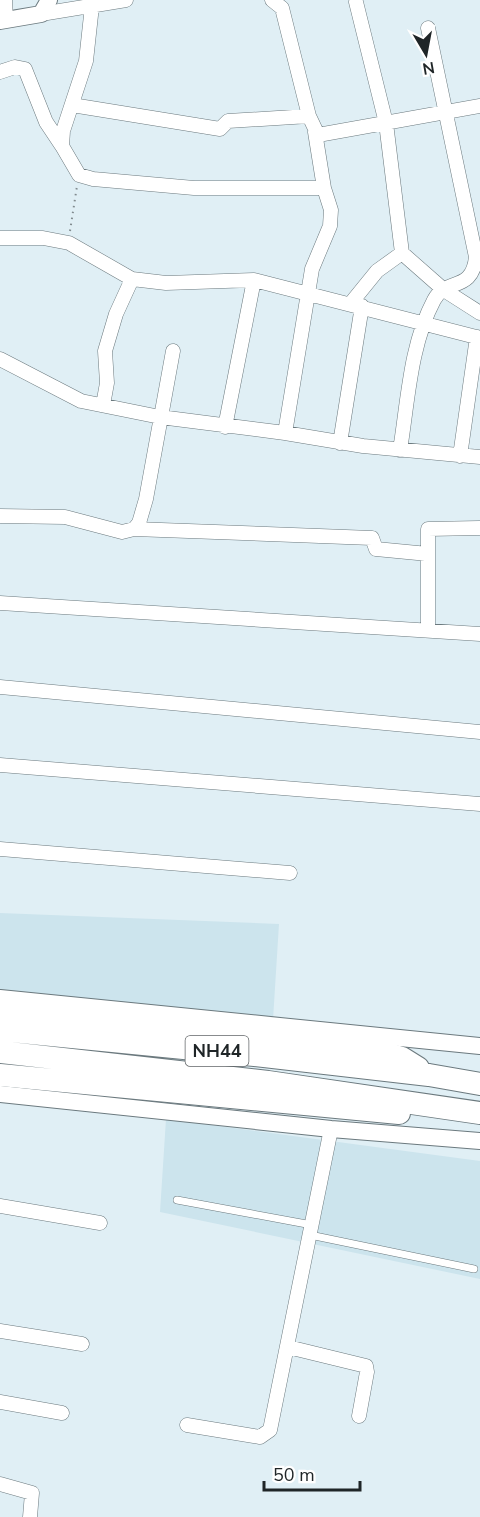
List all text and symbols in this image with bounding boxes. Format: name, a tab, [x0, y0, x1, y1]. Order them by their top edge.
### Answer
north arrow	[396, 24, 456, 84]
text: N	[421, 56, 436, 80]
road number: NH44	[186, 1036, 248, 1066]
scale bar	[264, 1454, 360, 1492]
text: 50 m	[273, 1463, 315, 1487]

